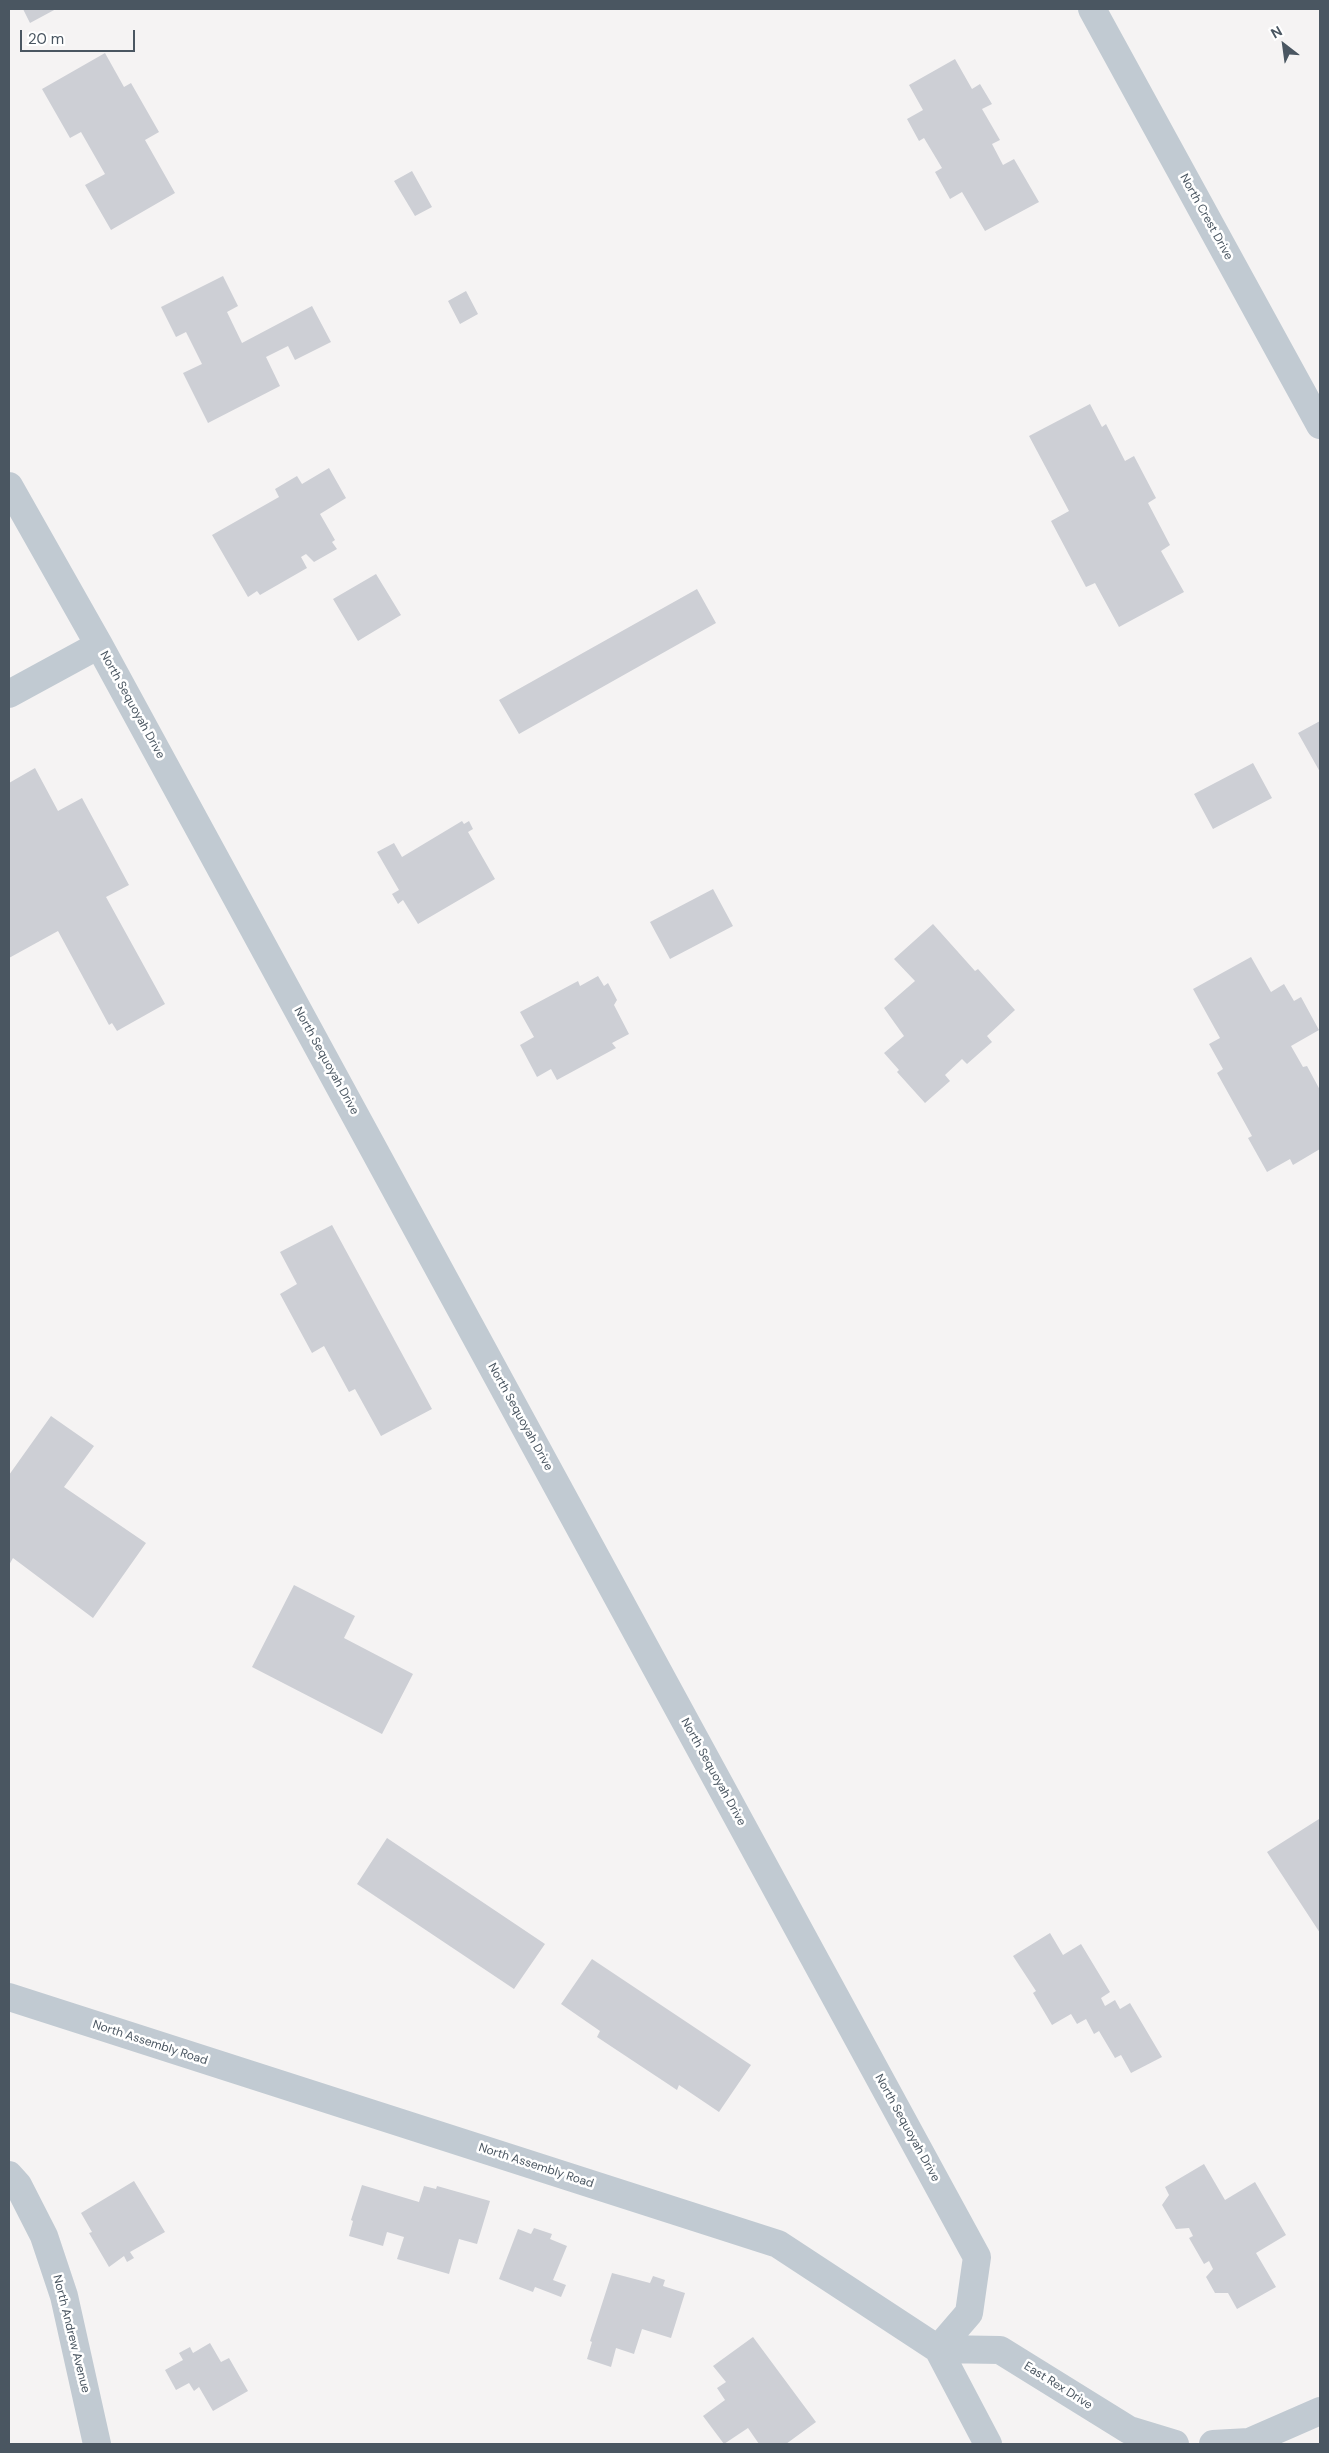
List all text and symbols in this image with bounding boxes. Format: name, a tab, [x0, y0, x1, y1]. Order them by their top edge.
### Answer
scale bar	[22, 20, 138, 52]
north arrow	[1259, 20, 1309, 70]
text: N	[1268, 22, 1285, 42]
text: 20 m	[28, 29, 64, 49]
street label: North Crest Drive	[1176, 171, 1236, 263]
street label: North Sequoyah Drive	[96, 649, 168, 761]
street label: North Sequoyah Drive	[290, 1005, 362, 1117]
street label: North Sequoyah Drive	[484, 1361, 556, 1473]
street label: North Sequoyah Drive	[677, 1716, 749, 1828]
street label: North Assembly Road	[91, 2018, 209, 2068]
street label: North Sequoyah Drive	[871, 2072, 943, 2184]
street label: North Assembly Road	[477, 2141, 595, 2191]
street label: North Andrew Avenue	[49, 2274, 93, 2394]
street label: East Rex Drive	[1021, 2359, 1095, 2413]

